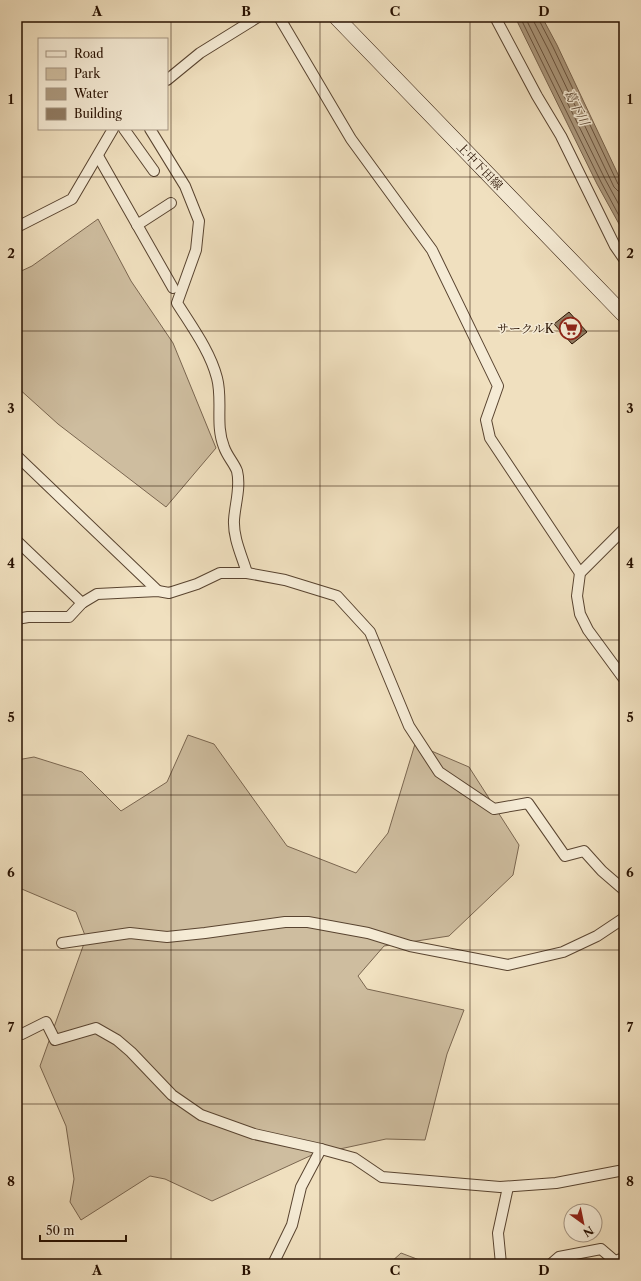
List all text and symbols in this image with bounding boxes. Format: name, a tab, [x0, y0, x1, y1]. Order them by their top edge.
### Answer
text: A	[91, 3, 103, 19]
text: B	[241, 3, 251, 19]
text: C	[390, 3, 400, 19]
text: D	[538, 3, 550, 19]
legend	[38, 38, 168, 130]
text: Road	[74, 46, 104, 61]
text: Park	[74, 66, 101, 81]
text: Water	[73, 86, 108, 101]
water label: 葛下川	[561, 86, 594, 130]
text: 1	[8, 91, 14, 107]
text: 1	[627, 91, 633, 107]
text: Building	[74, 106, 122, 121]
street label: 上中下田線	[454, 139, 506, 193]
text: 2	[7, 245, 15, 261]
text: 2	[626, 245, 634, 261]
supermarket icon: サークルK	[557, 315, 583, 341]
place label: サークルK	[497, 321, 555, 336]
text: 3	[7, 400, 15, 416]
text: 3	[626, 400, 634, 416]
text: 4	[7, 555, 15, 571]
text: 4	[626, 555, 634, 571]
text: 5	[7, 709, 15, 725]
text: 5	[626, 709, 634, 725]
text: 6	[7, 864, 15, 880]
text: 6	[626, 864, 634, 880]
text: 7	[8, 1019, 15, 1035]
text: 7	[627, 1019, 634, 1035]
text: 8	[7, 1173, 15, 1189]
text: 8	[626, 1173, 634, 1189]
north arrow	[563, 1203, 603, 1243]
scale bar	[40, 1217, 126, 1243]
text: 50 m	[46, 1223, 75, 1238]
text: N	[580, 1223, 596, 1240]
text: A	[91, 1262, 103, 1278]
text: B	[241, 1262, 251, 1278]
text: C	[390, 1262, 400, 1278]
text: D	[538, 1262, 550, 1278]

